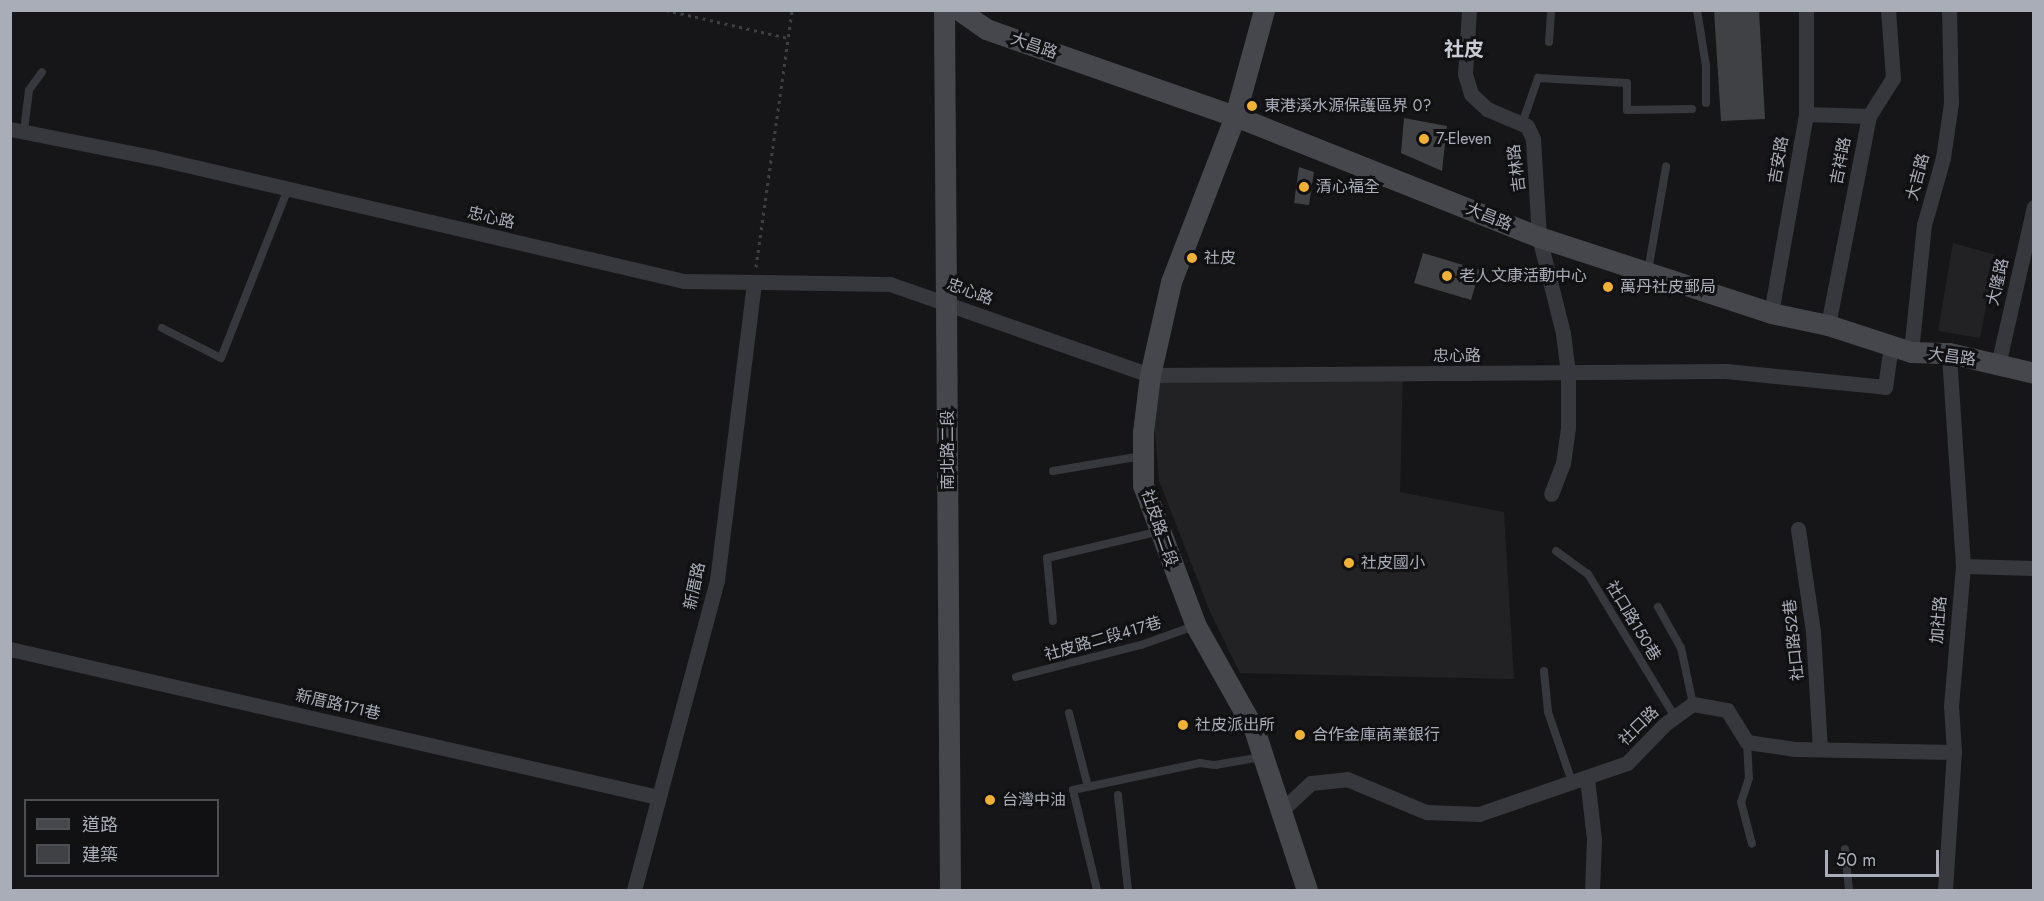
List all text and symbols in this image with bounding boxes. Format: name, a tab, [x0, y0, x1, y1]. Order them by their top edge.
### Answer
street label: 大昌路	[1008, 29, 1060, 63]
district label: 社皮	[1444, 37, 1484, 61]
place label: 東港溪水源保護區界 0?	[1264, 96, 1431, 116]
marker: 東港溪水源保護區界 0?	[1245, 99, 1259, 113]
place label: 7-Eleven	[1436, 129, 1492, 149]
marker: 7-Eleven	[1417, 132, 1431, 146]
street label: 吉安路	[1765, 135, 1793, 185]
street label: 吉祥路	[1827, 136, 1855, 186]
street label: 吉林路	[1505, 143, 1529, 193]
street label: 大吉路	[1903, 151, 1933, 203]
place label: 清心福全	[1316, 177, 1380, 197]
marker: 清心福全	[1297, 180, 1311, 194]
street label: 大昌路	[1463, 199, 1515, 235]
street label: 忠心路	[465, 203, 517, 233]
place label: 社皮	[1204, 248, 1236, 268]
marker: 社皮	[1185, 251, 1199, 265]
street label: 大隆路	[1983, 256, 2013, 308]
place label: 老人文康活動中心	[1459, 266, 1587, 286]
marker: 老人文康活動中心	[1440, 269, 1454, 283]
street label: 忠心路	[944, 275, 996, 309]
place label: 萬丹社皮郵局	[1620, 277, 1716, 297]
marker: 萬丹社皮郵局	[1601, 280, 1615, 294]
street label: 大昌路	[1927, 344, 1977, 370]
street label: 忠心路	[1433, 346, 1481, 366]
street label: 南北路二段	[938, 410, 958, 490]
street label: 社皮路二段	[1137, 487, 1181, 569]
place label: 社皮國小	[1361, 553, 1425, 573]
marker: 社皮國小	[1342, 556, 1356, 570]
street label: 新厝路	[681, 561, 709, 611]
street label: 社口路150巷	[1602, 578, 1664, 664]
street label: 加社路	[1927, 595, 1951, 645]
street label: 社口路52巷	[1780, 598, 1808, 682]
street label: 社皮路二段417巷	[1042, 613, 1164, 665]
street label: 新厝路171巷	[294, 686, 382, 724]
street label: 社口路	[1615, 702, 1663, 750]
place label: 社皮派出所	[1195, 715, 1275, 735]
marker: 社皮派出所	[1176, 718, 1190, 732]
place label: 合作金庫商業銀行	[1312, 725, 1440, 745]
marker: 合作金庫商業銀行	[1293, 728, 1307, 742]
place label: 台灣中油	[1002, 790, 1066, 810]
marker: 台灣中油	[983, 793, 997, 807]
legend	[24, 799, 219, 877]
text: 道路	[82, 812, 118, 838]
scale bar	[1828, 838, 1942, 876]
text: 建築	[82, 842, 118, 868]
text: 50 m	[1836, 847, 1876, 873]

